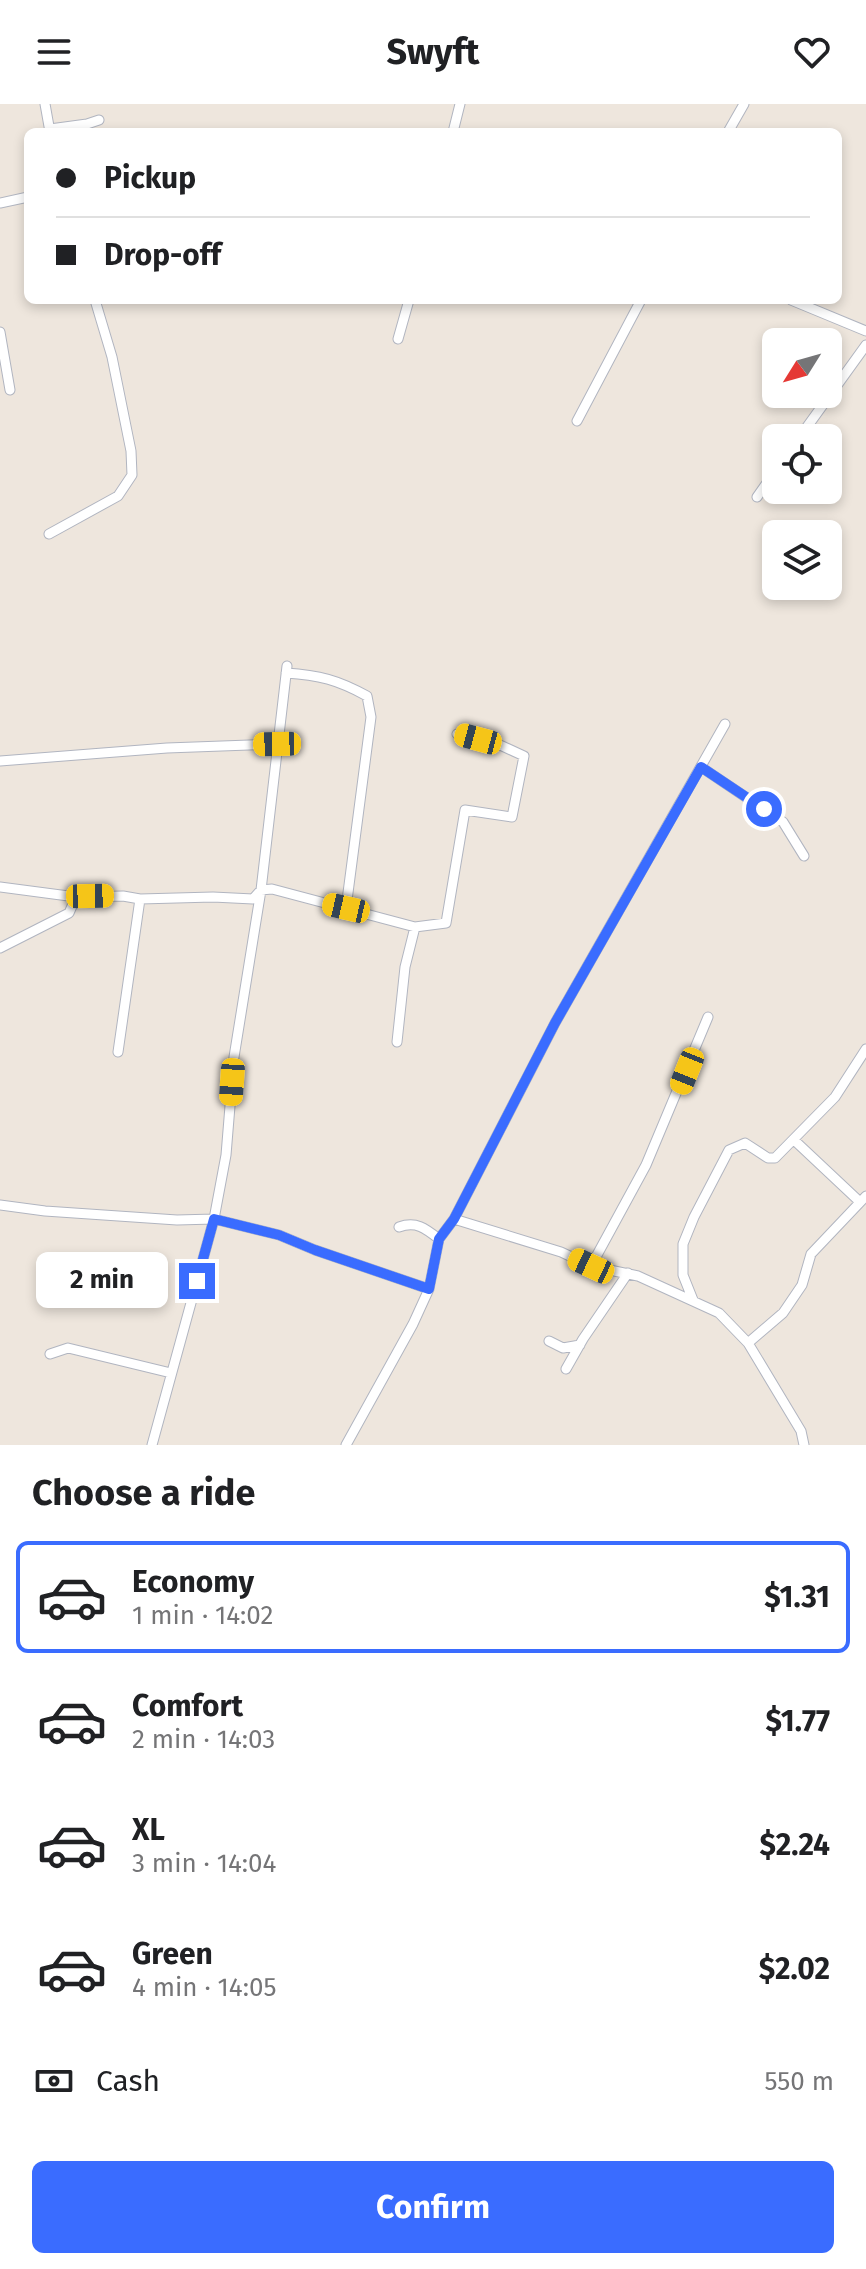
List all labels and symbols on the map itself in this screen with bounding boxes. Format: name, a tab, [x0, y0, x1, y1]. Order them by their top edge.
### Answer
north arrow	[762, 328, 842, 408]
car	[452, 721, 504, 757]
car	[253, 732, 301, 756]
route start	[746, 791, 782, 827]
car	[66, 884, 114, 908]
car	[320, 891, 372, 925]
car	[667, 1044, 707, 1098]
car	[218, 1057, 246, 1107]
car	[564, 1245, 618, 1287]
callout: 2 min	[37, 1253, 169, 1309]
route end	[179, 1263, 215, 1299]

